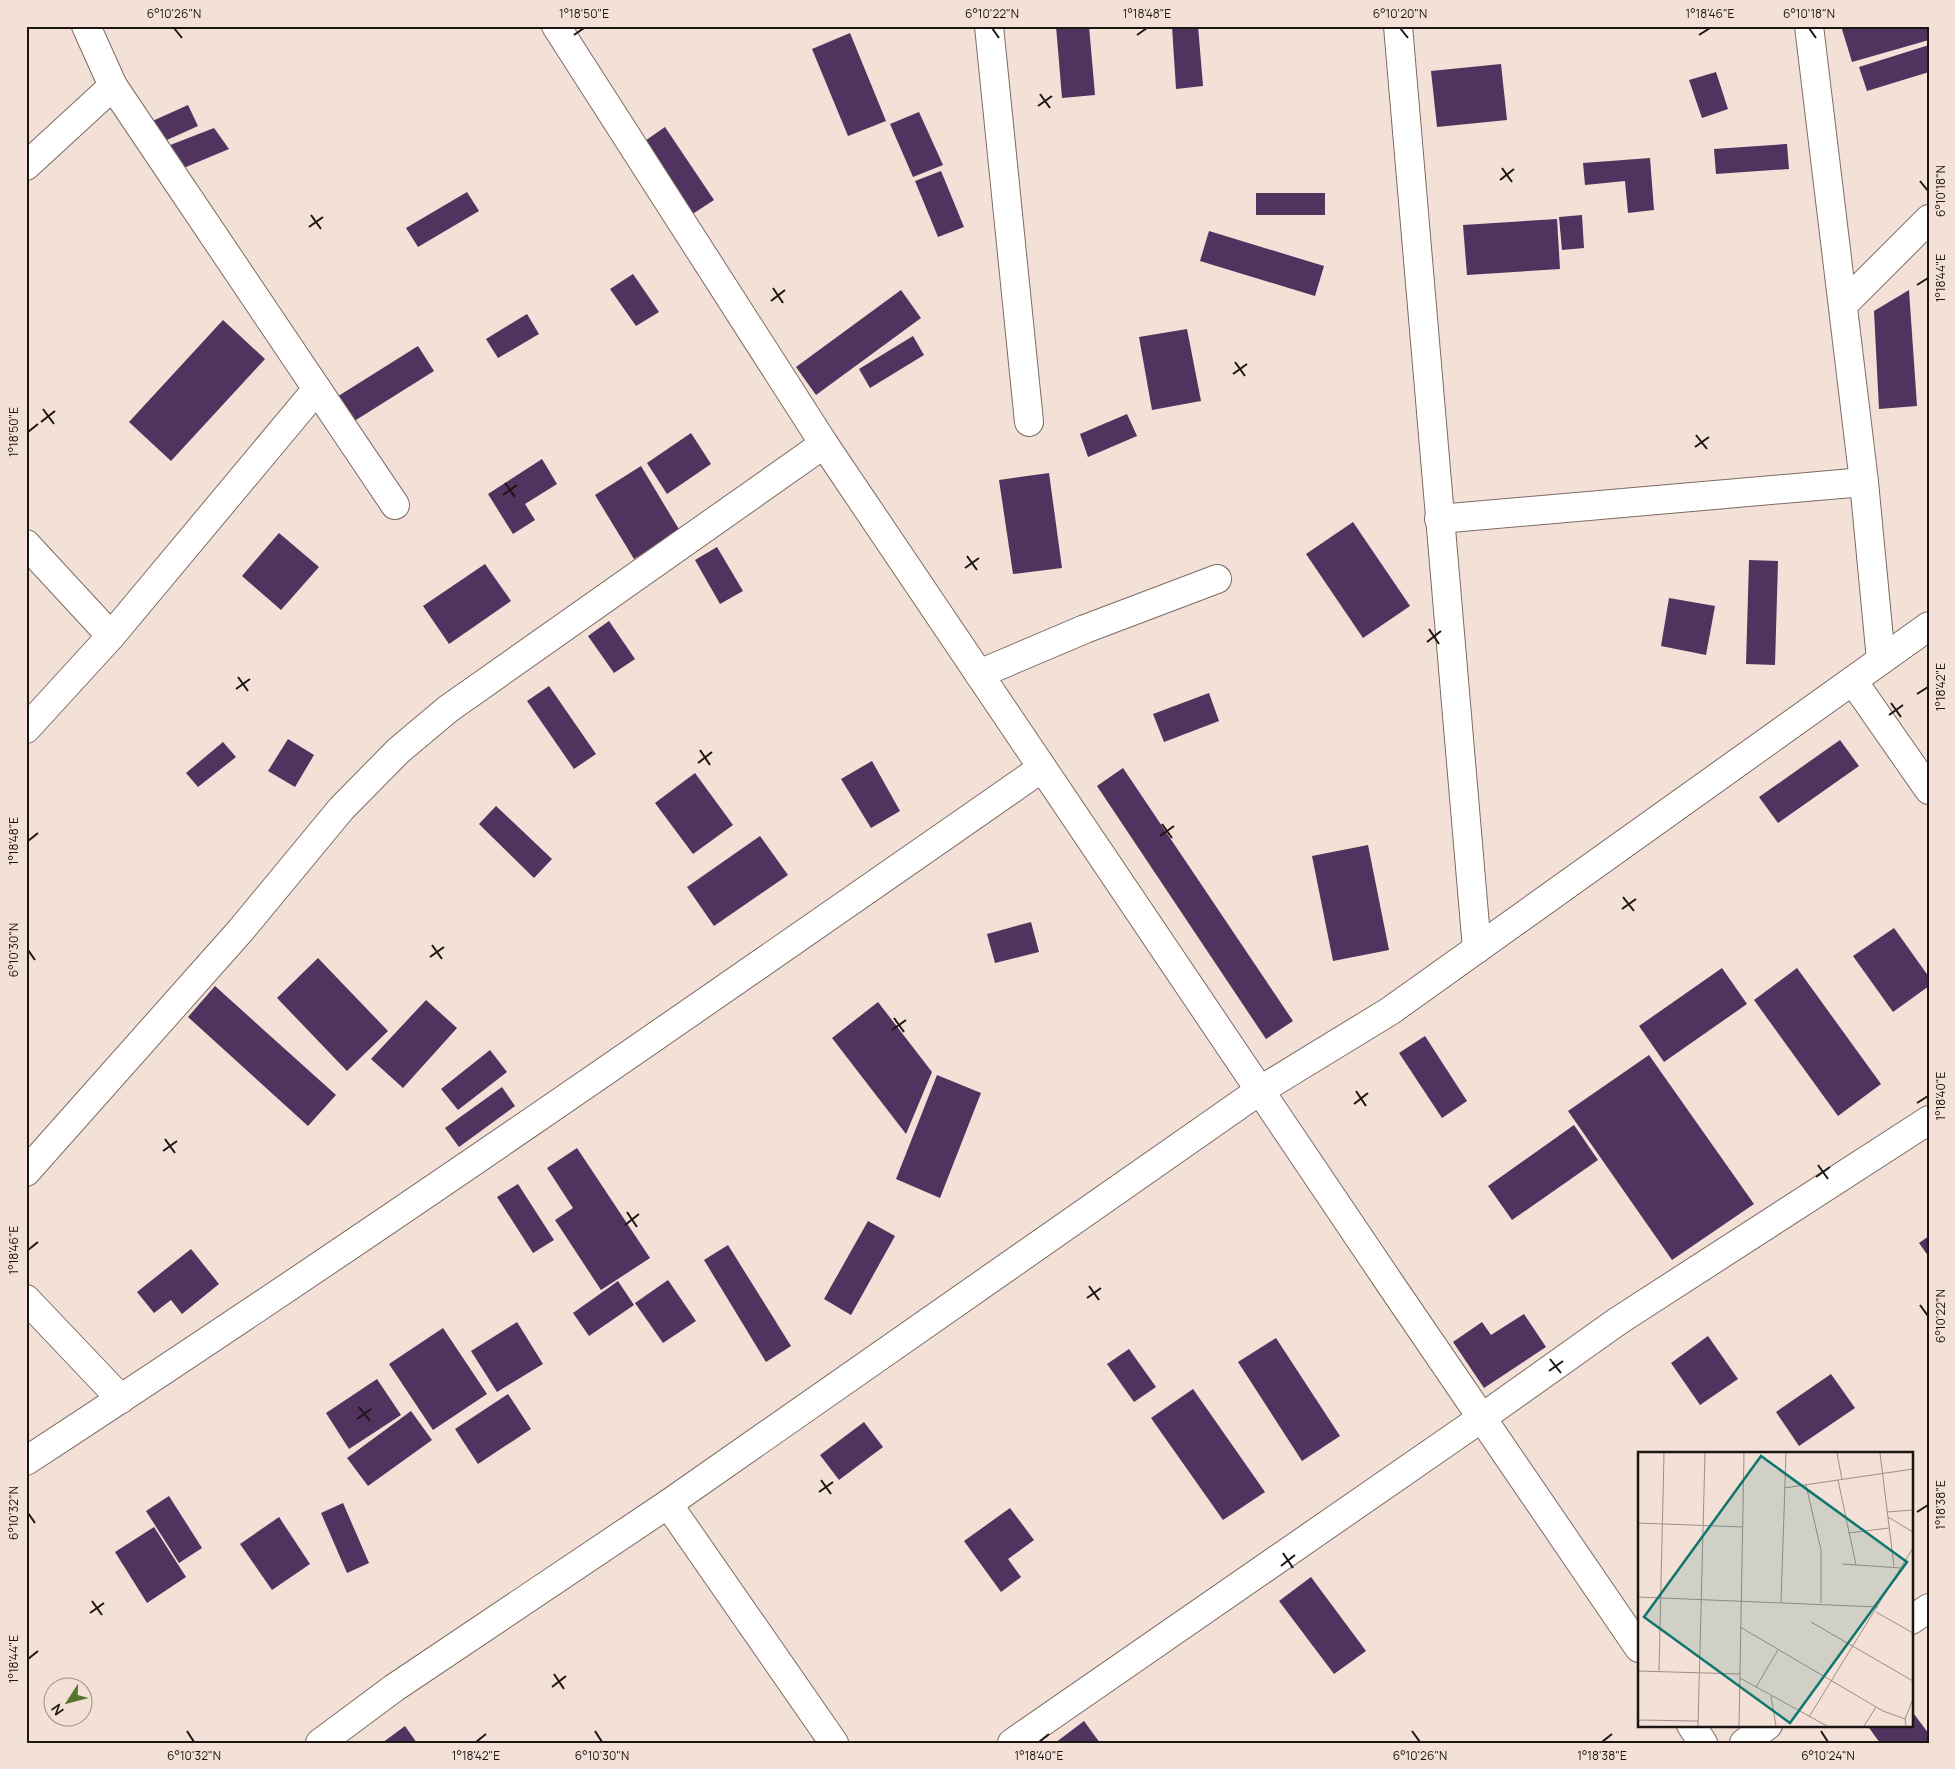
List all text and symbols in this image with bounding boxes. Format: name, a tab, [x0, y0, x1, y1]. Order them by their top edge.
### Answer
text: 6°10'26"N	[147, 5, 201, 22]
text: 1°18'50"E	[559, 5, 609, 22]
text: 6°10'22"N	[965, 5, 1019, 22]
text: 1°18'48"E	[1123, 5, 1171, 22]
text: 6°10'20"N	[1373, 5, 1427, 22]
text: 1°18'46"E	[1686, 5, 1735, 22]
text: 6°10'18"N	[1783, 5, 1835, 22]
text: 6°10'18"N	[1932, 165, 1949, 217]
text: 1°18'44"E	[1932, 254, 1949, 302]
text: 1°18'50"E	[5, 407, 22, 457]
text: 1°18'42"E	[1932, 663, 1949, 711]
text: 1°18'48"E	[5, 817, 22, 865]
text: 6°10'30"N	[5, 923, 22, 977]
text: 1°18'40"E	[1932, 1071, 1949, 1120]
text: 1°18'46"E	[5, 1225, 22, 1274]
text: 6°10'22"N	[1932, 1289, 1949, 1343]
inset map	[1638, 1452, 1912, 1726]
text: 1°18'38"E	[1932, 1480, 1949, 1530]
text: 6°10'32"N	[5, 1486, 22, 1540]
text: 1°18'44"E	[5, 1635, 22, 1683]
north arrow	[42, 1676, 92, 1726]
text: N	[46, 1700, 68, 1720]
text: 6°10'32"N	[167, 1747, 221, 1764]
text: 1°18'42"E	[452, 1747, 500, 1764]
text: 6°10'30"N	[575, 1747, 629, 1764]
text: 1°18'40"E	[1015, 1747, 1064, 1764]
text: 6°10'26"N	[1393, 1747, 1447, 1764]
text: 1°18'38"E	[1577, 1747, 1627, 1764]
text: 6°10'24"N	[1801, 1747, 1855, 1764]

